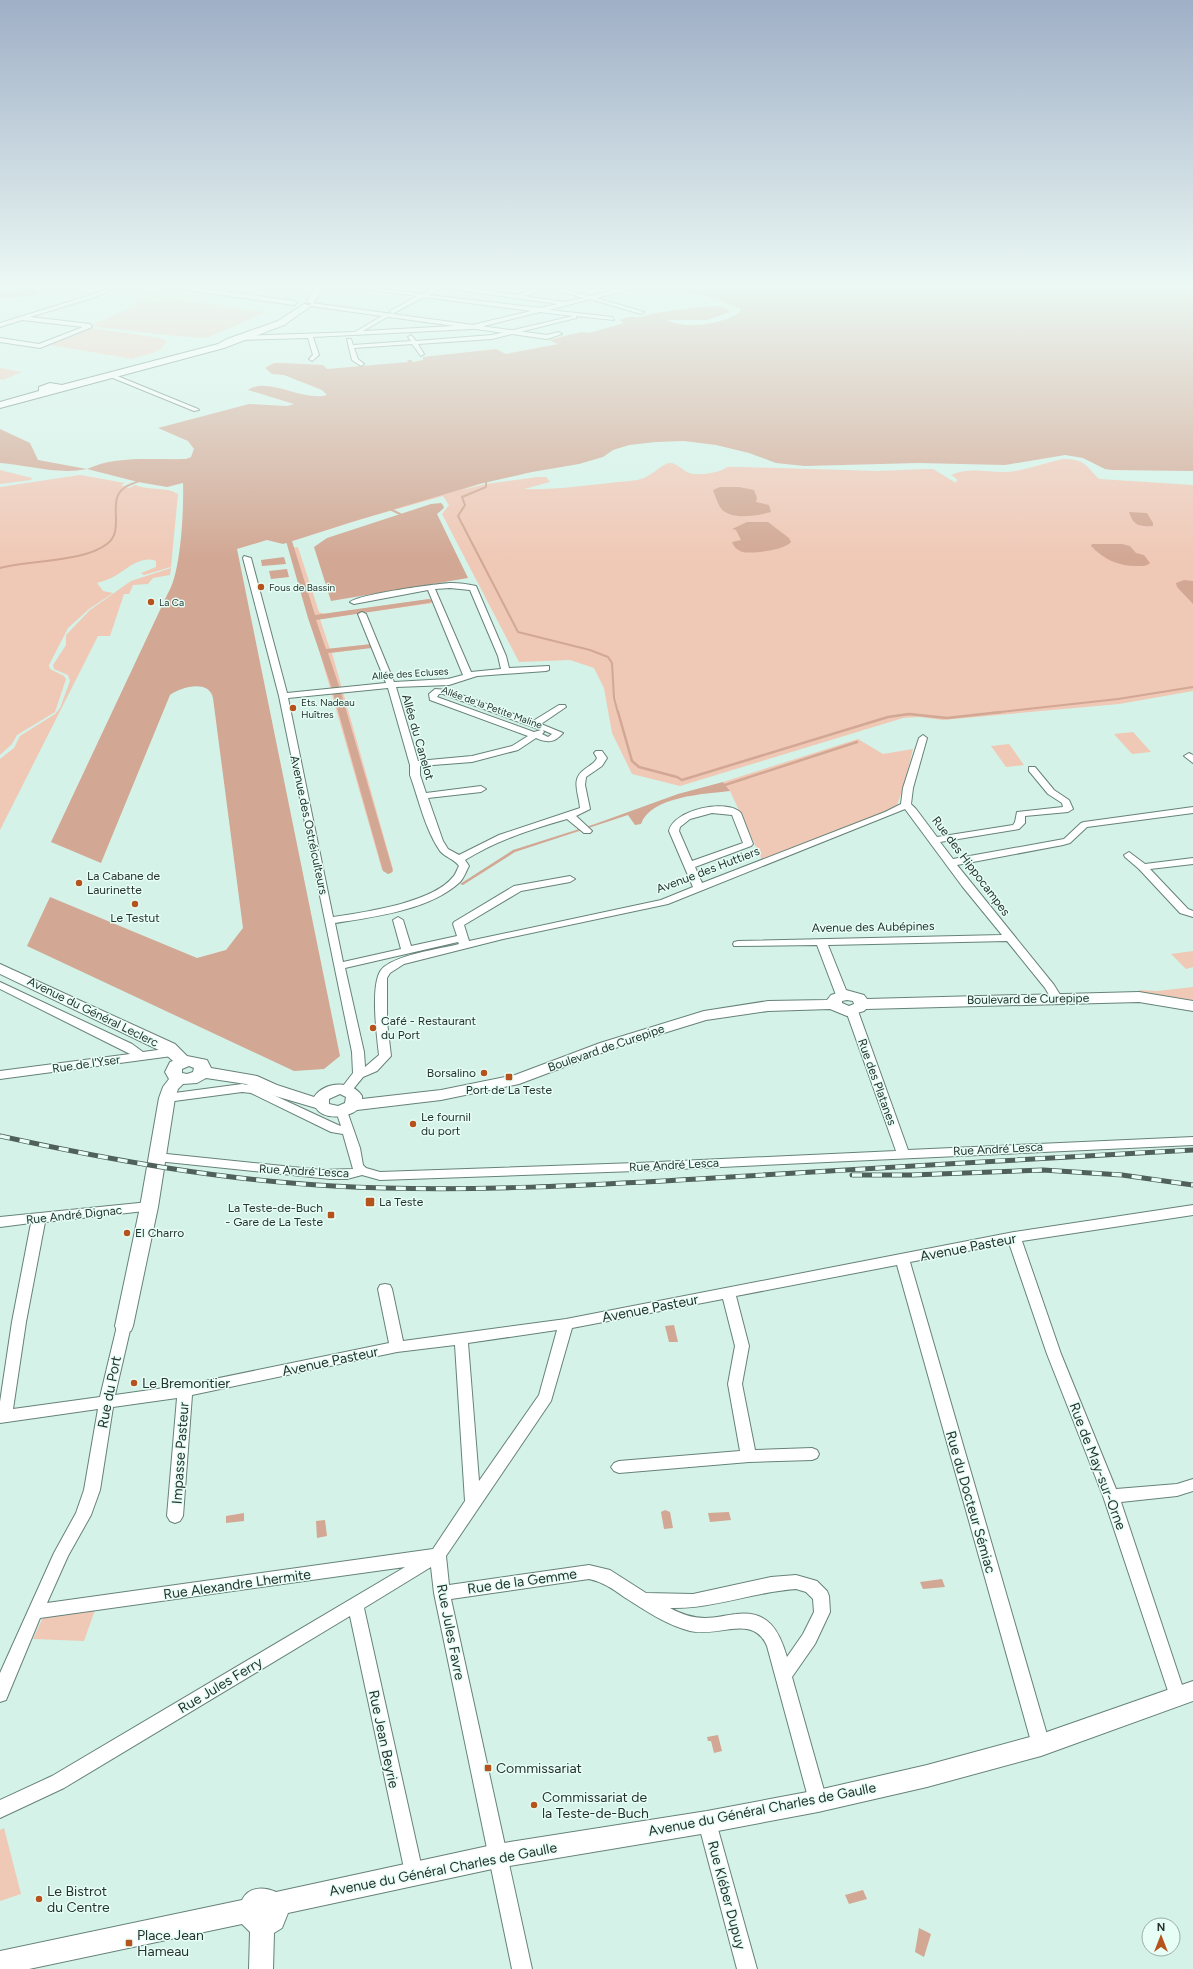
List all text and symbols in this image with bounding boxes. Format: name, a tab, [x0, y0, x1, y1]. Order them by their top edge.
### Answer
place label: Fous de Bassin	[269, 581, 336, 594]
marker: Fous de Bassin	[256, 582, 266, 592]
place label: La Ca	[159, 596, 184, 609]
marker: La Ca	[146, 597, 156, 607]
street label: Allée des Ecluses	[371, 664, 449, 683]
street label: Allée de la Petite Maline	[440, 683, 544, 732]
street label: Allée du Canelot	[399, 693, 437, 782]
place label: Ets. Nadeau Huîtres	[301, 696, 355, 721]
marker: Ets. Nadeau Huîtres	[288, 703, 298, 713]
street label: Avenue des Ostréiculteurs	[287, 754, 331, 896]
street label: Rue des Hippocampes	[929, 814, 1013, 919]
street label: Avenue des Huttiers	[654, 844, 762, 896]
place label: La Cabane de Laurinette	[87, 869, 160, 897]
marker: La Cabane de Laurinette	[74, 878, 84, 888]
marker: Le Testut	[130, 899, 140, 909]
place label: Le Testut	[110, 911, 160, 925]
street label: Avenue des Aubépines	[811, 919, 935, 935]
street label: Avenue du Général Leclerc	[25, 974, 161, 1050]
street label: Boulevard de Curepipe	[967, 991, 1090, 1007]
place label: Café - Restaurant du Port	[381, 1014, 477, 1042]
street label: Boulevard de Curepipe	[546, 1021, 667, 1075]
marker: Café - Restaurant du Port	[368, 1023, 378, 1033]
street label: Rue des Platanes	[855, 1037, 899, 1128]
street label: Rue de l'Yser	[51, 1052, 121, 1076]
place label: Borsalino	[427, 1066, 476, 1080]
marker: Borsalino	[479, 1068, 489, 1078]
marker: Port de La Teste	[504, 1072, 514, 1082]
place label: Port de La Teste	[466, 1083, 553, 1097]
place label: Le fournil du port	[421, 1110, 471, 1138]
marker: Le fournil du port	[408, 1119, 418, 1129]
street label: Rue André Lesca	[953, 1140, 1043, 1158]
street label: Rue André Lesca	[629, 1156, 719, 1174]
street label: Rue André Lesca	[259, 1162, 349, 1180]
place label: La Teste	[379, 1195, 424, 1209]
marker: La Teste	[364, 1196, 376, 1208]
place label: La Teste-de-Buch - Gare de La Teste	[225, 1201, 323, 1229]
street label: Rue André Dignac	[25, 1203, 123, 1227]
marker: La Teste-de-Buch - Gare de La Teste	[326, 1210, 336, 1220]
place label: El Charro	[135, 1226, 184, 1240]
marker: El Charro	[122, 1228, 132, 1238]
street label: Avenue Pasteur	[918, 1230, 1018, 1265]
street label: Avenue Pasteur	[600, 1291, 700, 1326]
street label: Avenue Pasteur	[280, 1343, 380, 1380]
street label: Rue du Port	[94, 1355, 125, 1430]
place label: Le Bremontier	[142, 1375, 230, 1392]
marker: Le Bremontier	[129, 1378, 139, 1388]
street label: Rue de May-sur-Orne	[1065, 1400, 1130, 1533]
street label: Impasse Pasteur	[168, 1401, 193, 1505]
street label: Rue du Docteur Sémiac	[942, 1429, 999, 1576]
street label: Rue de la Gemme	[466, 1565, 578, 1598]
street label: Rue Alexandre Lhermite	[162, 1566, 312, 1603]
street label: Rue Jules Favre	[433, 1583, 468, 1682]
street label: Rue Jules Ferry	[175, 1653, 266, 1717]
street label: Rue Jean Beyrie	[365, 1688, 402, 1790]
place label: Commissariat	[496, 1760, 582, 1777]
marker: Commissariat	[483, 1763, 493, 1773]
street label: Avenue du Général Charles de Gaulle	[647, 1779, 878, 1840]
place label: Commissariat de la Teste-de-Buch	[542, 1789, 649, 1822]
marker: Commissariat de la Teste-de-Buch	[529, 1800, 539, 1810]
street label: Avenue du Général Charles de Gaulle	[328, 1839, 559, 1900]
street label: Rue Kléber Dupuy	[704, 1839, 749, 1952]
place label: Le Bistrot du Centre	[47, 1883, 110, 1916]
marker: Le Bistrot du Centre	[34, 1894, 44, 1904]
north arrow	[1141, 1917, 1181, 1957]
text: N	[1157, 1921, 1165, 1934]
place label: Place Jean Hameau	[137, 1927, 204, 1960]
marker: Place Jean Hameau	[124, 1938, 134, 1948]

